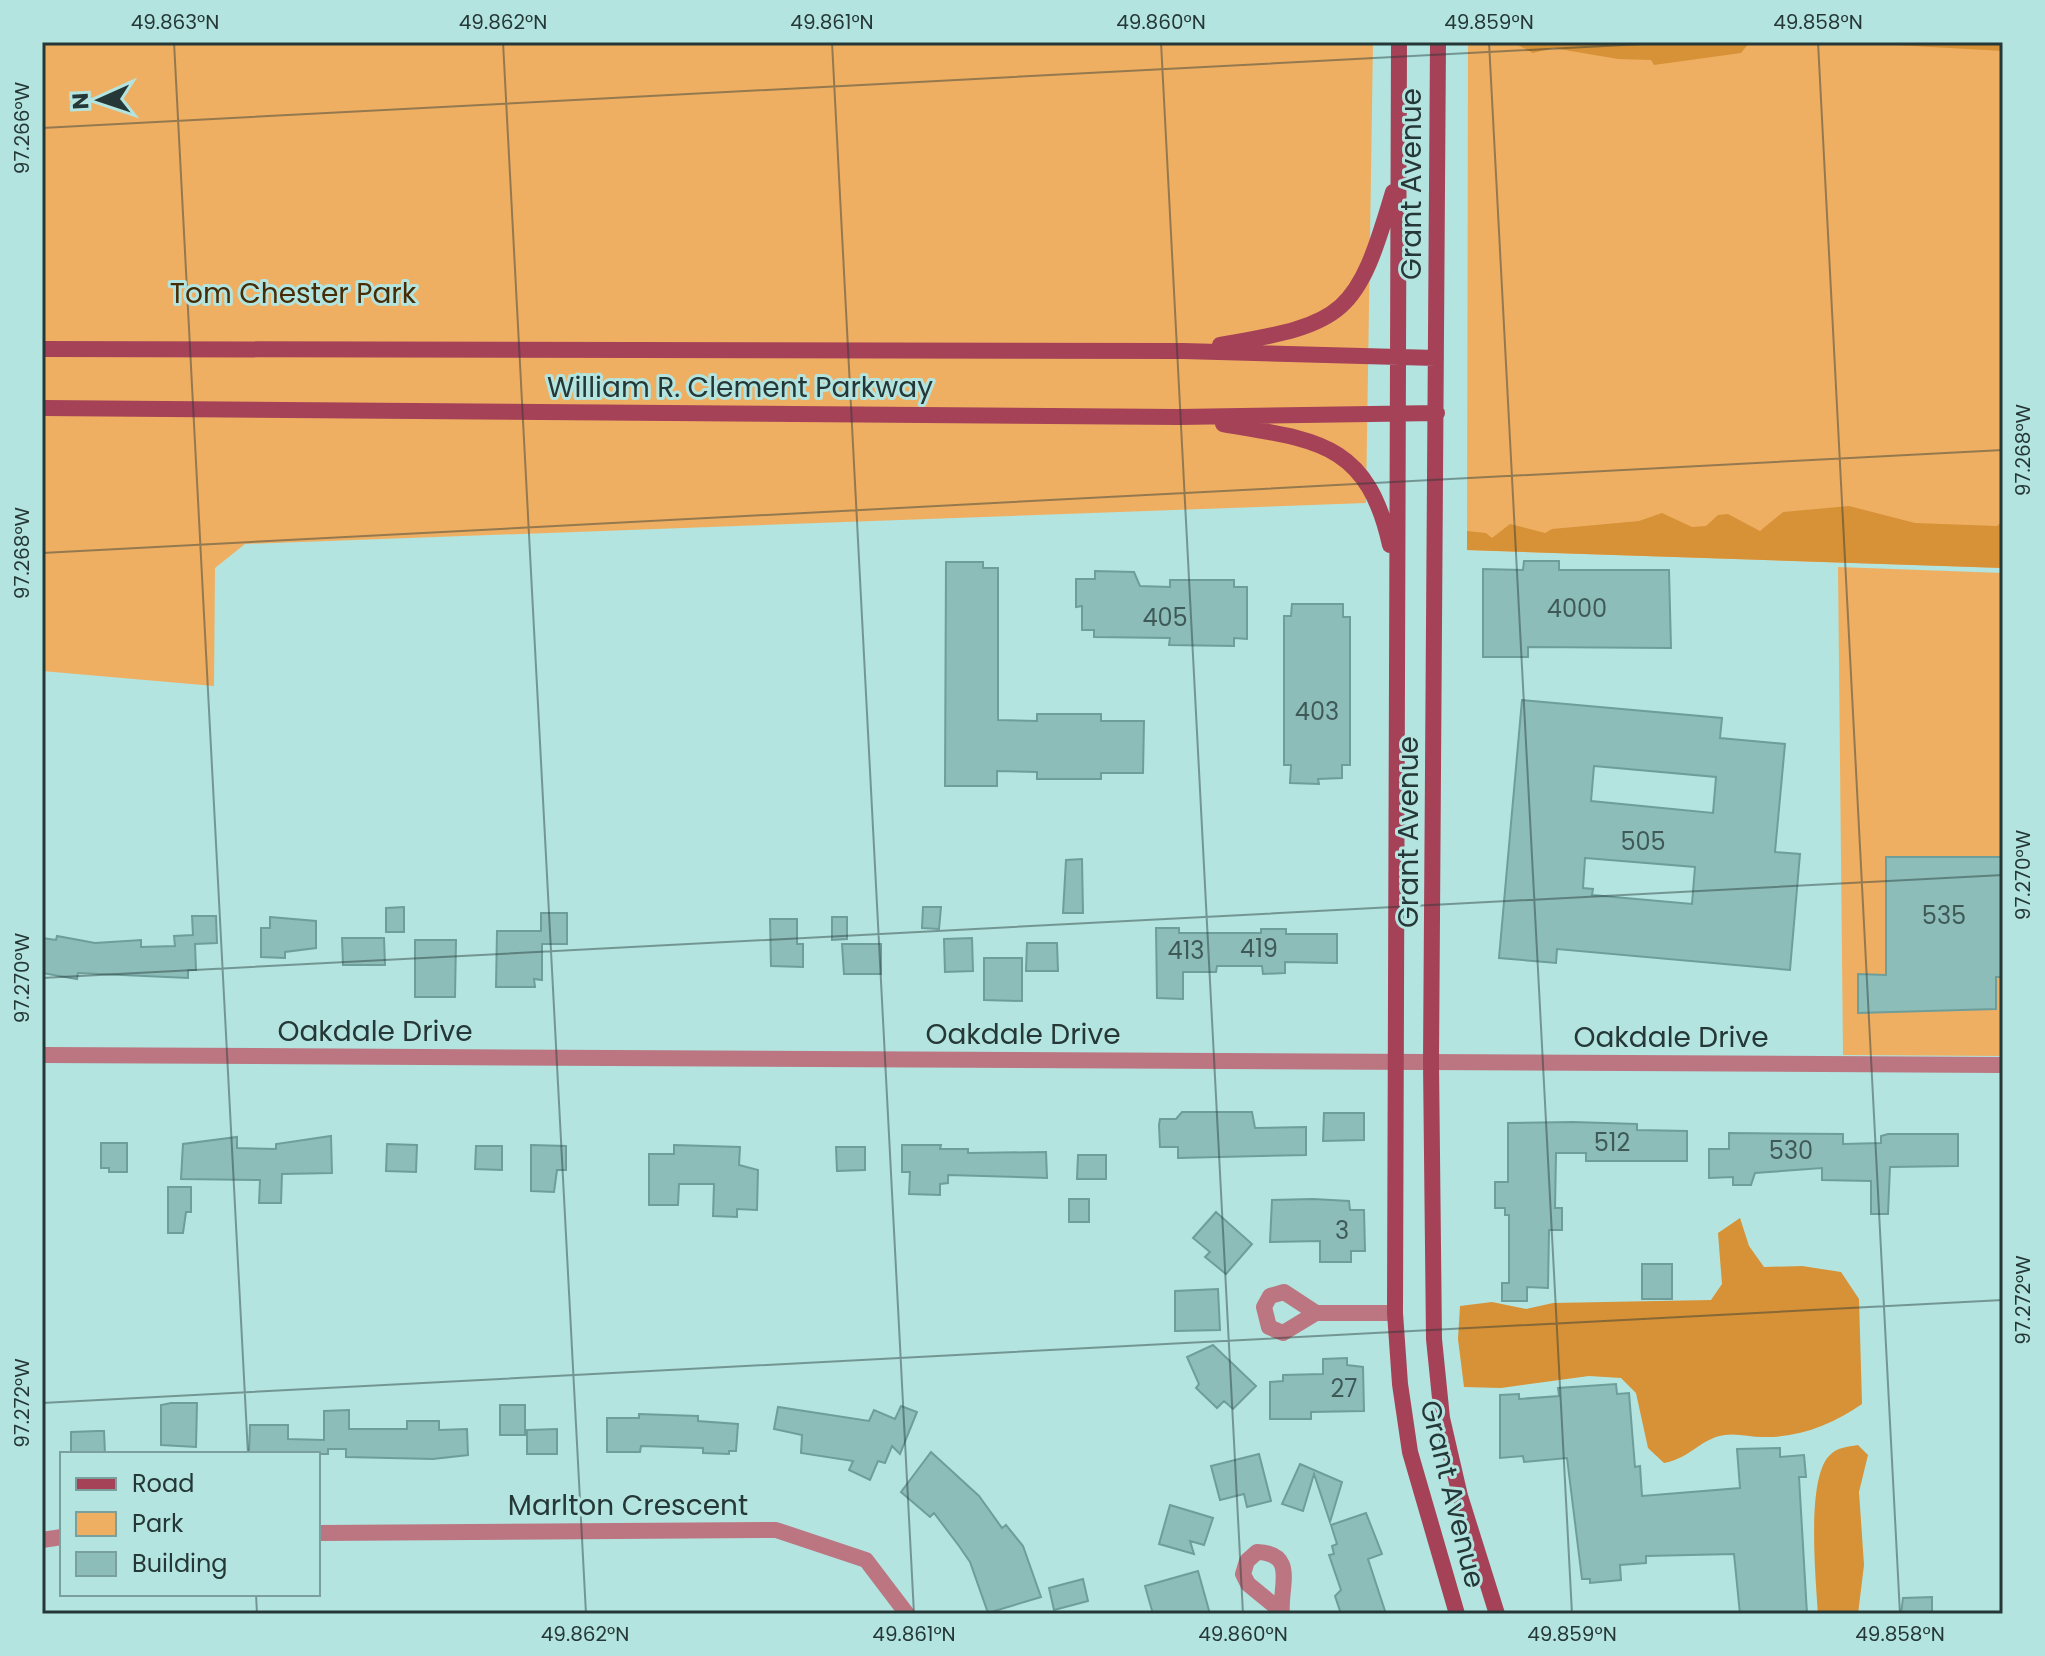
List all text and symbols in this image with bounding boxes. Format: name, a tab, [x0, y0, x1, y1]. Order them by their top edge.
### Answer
text: 49.863°N	[131, 8, 219, 36]
text: 49.862°N	[459, 8, 547, 36]
text: 49.861°N	[790, 8, 874, 36]
text: 49.860°N	[1116, 8, 1206, 36]
text: 49.859°N	[1444, 8, 1534, 36]
text: 49.858°N	[1773, 8, 1863, 36]
north arrow	[60, 60, 140, 140]
text: 97.266°W	[8, 81, 36, 174]
street label: Grant Avenue	[1392, 88, 1431, 280]
text: N	[65, 92, 96, 110]
park label: Tom Chester Park	[170, 274, 417, 313]
street label: William R. Clement Parkway	[547, 368, 933, 407]
text: 97.268°W	[2009, 403, 2037, 496]
text: 97.268°W	[8, 506, 36, 599]
house number: 4000	[1547, 592, 1607, 625]
house number: 405	[1142, 601, 1188, 634]
house number: 403	[1295, 695, 1339, 728]
street label: Grant Avenue	[1389, 736, 1428, 928]
house number: 505	[1620, 825, 1666, 858]
text: 97.270°W	[2009, 829, 2037, 920]
house number: 535	[1922, 899, 1966, 932]
text: 97.270°W	[8, 932, 36, 1023]
house number: 419	[1240, 932, 1278, 965]
house number: 413	[1168, 934, 1204, 967]
street label: Oakdale Drive	[277, 1012, 473, 1051]
street label: Oakdale Drive	[925, 1015, 1121, 1054]
street label: Oakdale Drive	[1573, 1018, 1769, 1057]
house number: 512	[1594, 1126, 1630, 1159]
house number: 530	[1769, 1134, 1813, 1167]
house number: 3	[1335, 1214, 1349, 1247]
text: 97.272°W	[2009, 1255, 2037, 1345]
text: 97.272°W	[8, 1358, 36, 1448]
house number: 27	[1331, 1372, 1357, 1405]
street label: Grant Avenue	[1410, 1396, 1495, 1592]
legend	[60, 1452, 320, 1596]
text: Road	[132, 1467, 194, 1500]
street label: Marlton Crescent	[508, 1486, 748, 1525]
text: Park	[132, 1507, 184, 1540]
text: Building	[132, 1547, 228, 1580]
text: 49.862°N	[541, 1620, 629, 1648]
text: 49.861°N	[872, 1620, 956, 1648]
text: 49.860°N	[1198, 1620, 1288, 1648]
text: 49.859°N	[1527, 1620, 1617, 1648]
text: 49.858°N	[1855, 1620, 1945, 1648]

